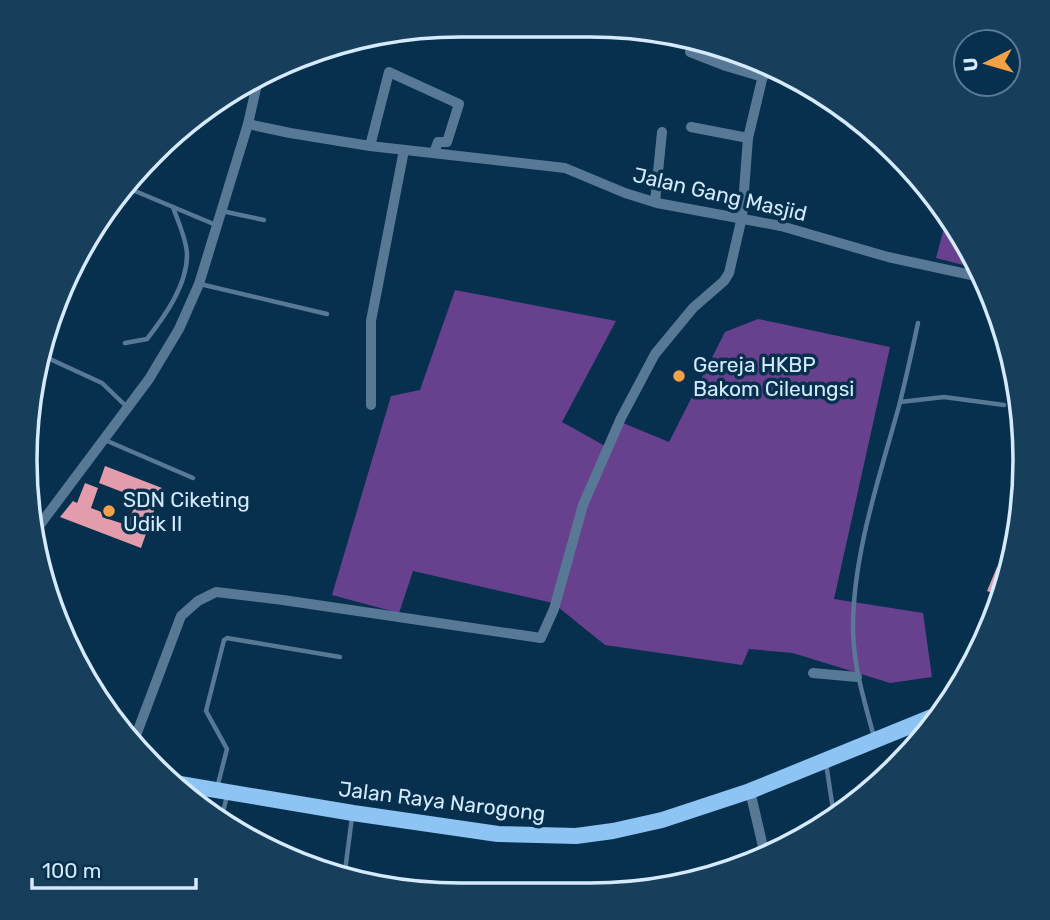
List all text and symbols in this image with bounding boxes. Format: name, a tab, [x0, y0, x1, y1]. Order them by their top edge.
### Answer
north arrow	[952, 28, 1022, 98]
text: U	[959, 57, 983, 72]
street label: Jalan Gang Masjid	[631, 162, 809, 226]
place label: Gereja HKBP Bakom Cileungsi	[693, 352, 854, 401]
marker: Gereja HKBP Bakom Cileungsi	[671, 368, 687, 384]
place label: SDN Ciketing Udik II	[123, 487, 250, 536]
marker: SDN Ciketing Udik II	[101, 503, 117, 519]
street label: Jalan Raya Narogong	[337, 776, 547, 826]
scale bar	[32, 846, 196, 890]
text: 100 m	[42, 858, 101, 883]

